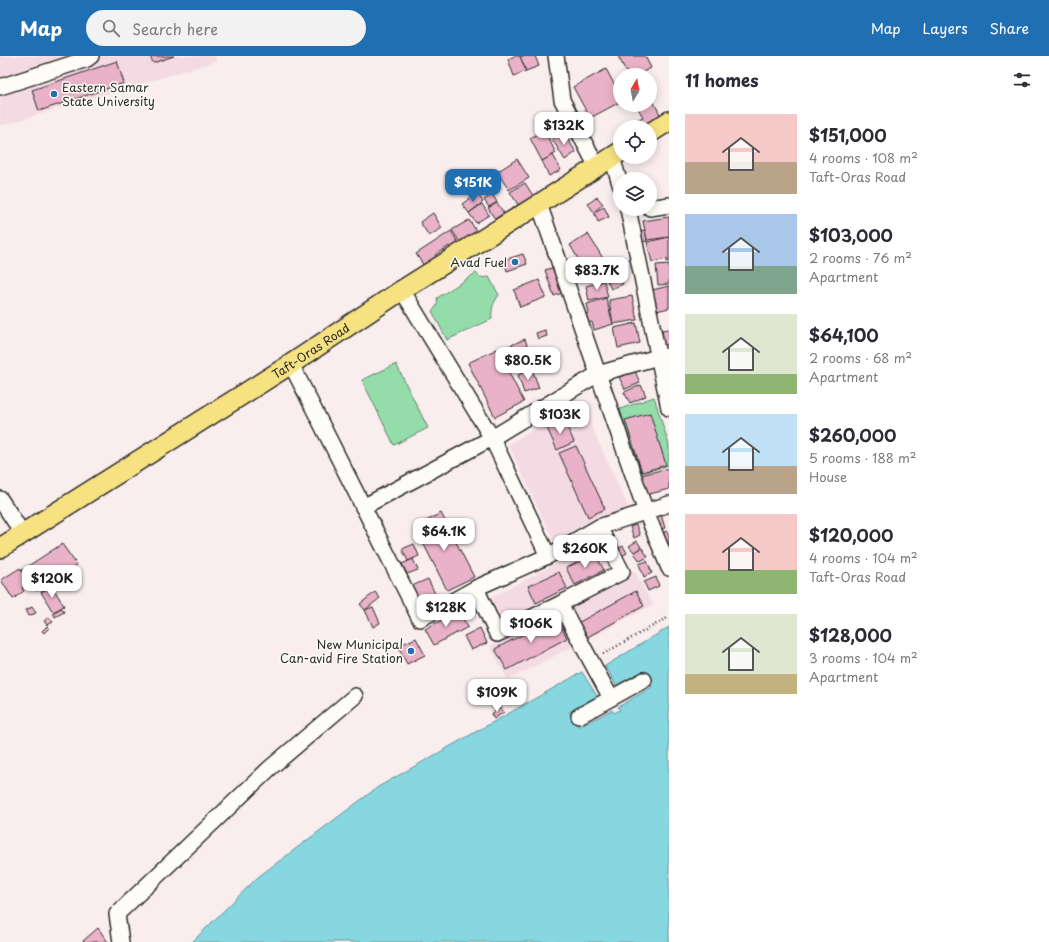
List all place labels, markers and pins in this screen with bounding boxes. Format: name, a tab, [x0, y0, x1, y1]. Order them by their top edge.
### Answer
place label: Eastern Samar State University	[62, 78, 155, 110]
marker: Eastern Samar State University	[49, 89, 59, 99]
pin: $132K	[536, 112, 592, 146]
pin: $151K	[445, 169, 501, 203]
place label: Avad Fuel	[450, 253, 507, 271]
marker: Avad Fuel	[510, 257, 520, 267]
pin: $83.7K	[564, 257, 630, 291]
pin: $80.5K	[495, 347, 561, 381]
pin: $103K	[532, 401, 588, 435]
pin: $64.1K	[411, 518, 477, 552]
pin: $260K	[557, 535, 613, 569]
pin: $120K	[24, 565, 80, 599]
pin: $128K	[418, 594, 474, 628]
pin: $106K	[503, 610, 559, 644]
place label: New Municipal Can-avid Fire Station	[280, 635, 403, 667]
marker: New Municipal Can-avid Fire Station	[406, 646, 416, 656]
pin: $109K	[469, 679, 525, 713]

